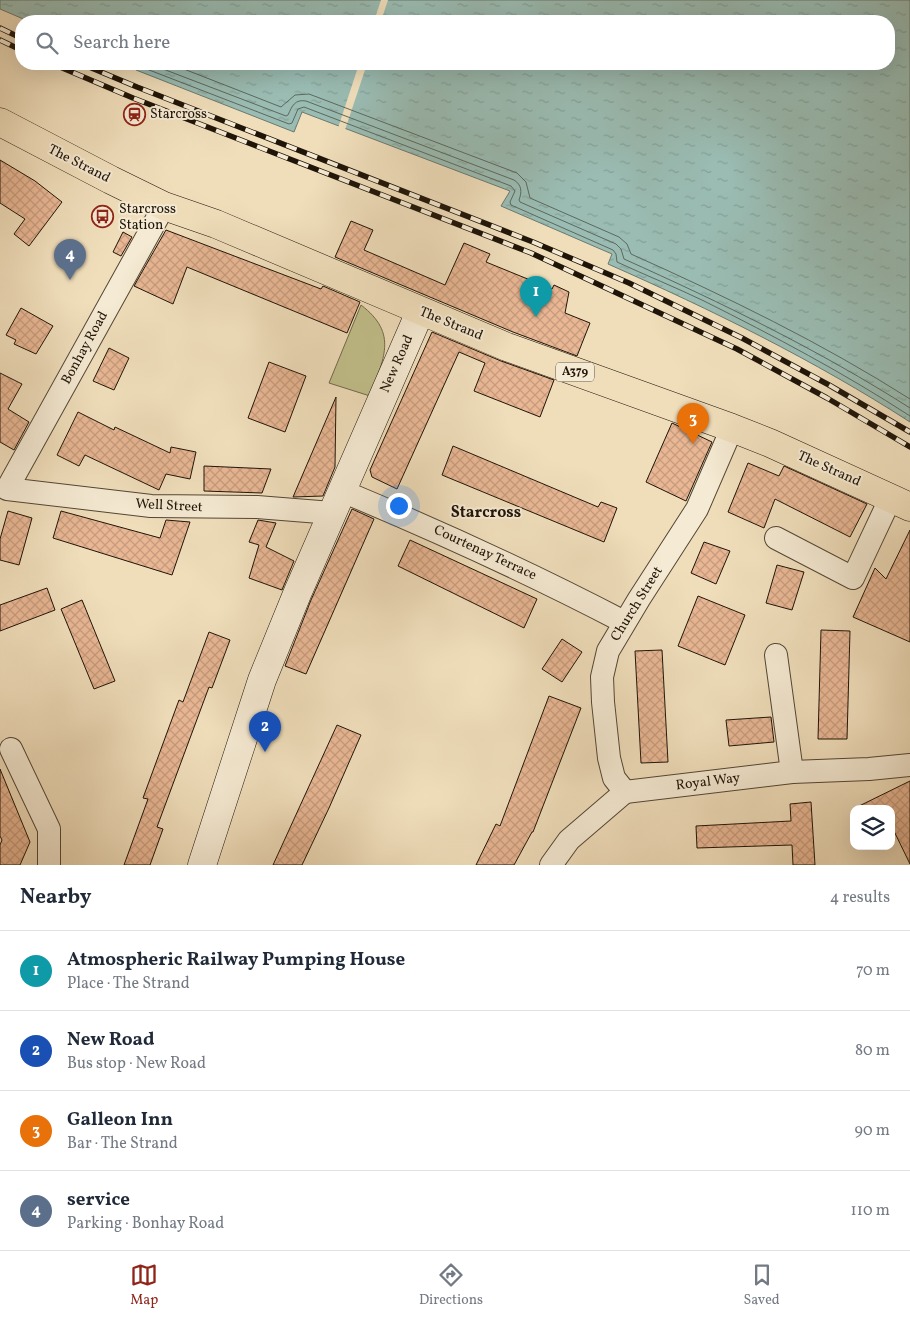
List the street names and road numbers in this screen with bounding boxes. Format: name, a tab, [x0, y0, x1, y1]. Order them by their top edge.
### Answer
street label: The Strand	[45, 140, 113, 188]
street label: The Strand	[416, 303, 486, 345]
street label: Bonhay Road	[57, 308, 113, 388]
street label: New Road	[376, 332, 418, 396]
road number: A379	[556, 362, 594, 382]
street label: The Strand	[794, 447, 864, 491]
street label: Well Street	[135, 495, 203, 517]
street label: Courtenay Terrace	[430, 521, 540, 585]
street label: Church Street	[606, 563, 668, 645]
street label: Royal Way	[675, 769, 742, 795]

